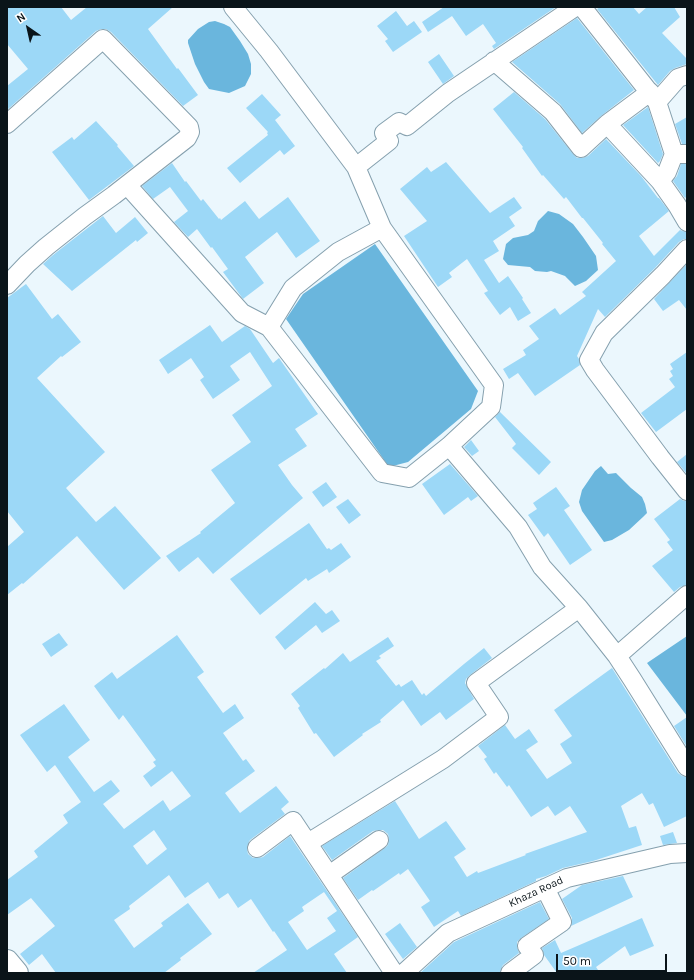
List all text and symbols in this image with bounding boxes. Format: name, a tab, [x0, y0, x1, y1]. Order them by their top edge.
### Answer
north arrow	[8, 8, 48, 48]
text: N	[14, 10, 28, 25]
street label: Khaza Road	[507, 874, 565, 910]
scale bar	[558, 946, 669, 972]
text: 50 m	[563, 954, 591, 968]

